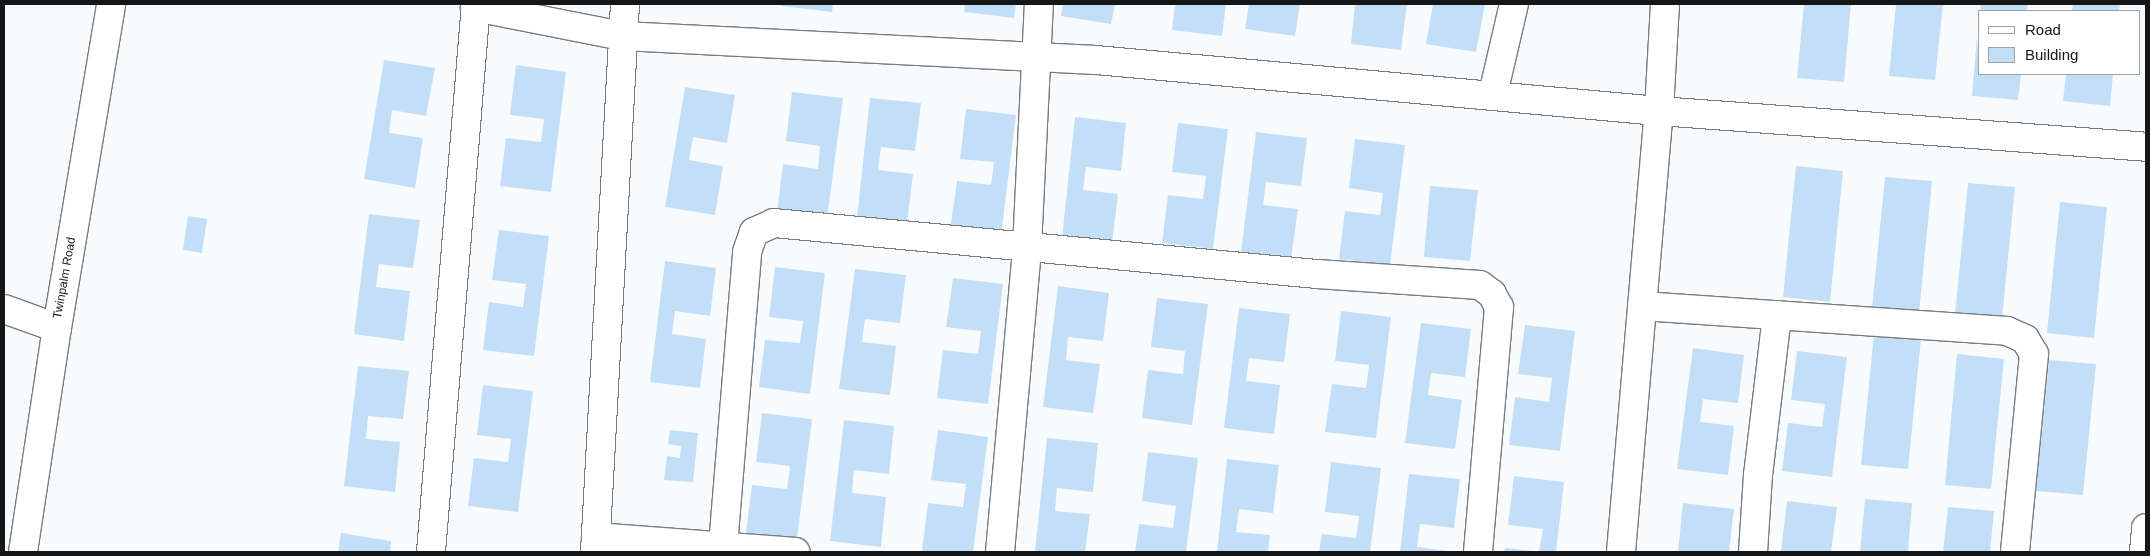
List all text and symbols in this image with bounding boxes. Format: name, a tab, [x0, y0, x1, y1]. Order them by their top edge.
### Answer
legend	[1978, 10, 2140, 75]
text: Road	[2025, 21, 2061, 38]
text: Building	[2025, 46, 2078, 63]
street label: Twinpalm Road	[51, 236, 79, 320]

